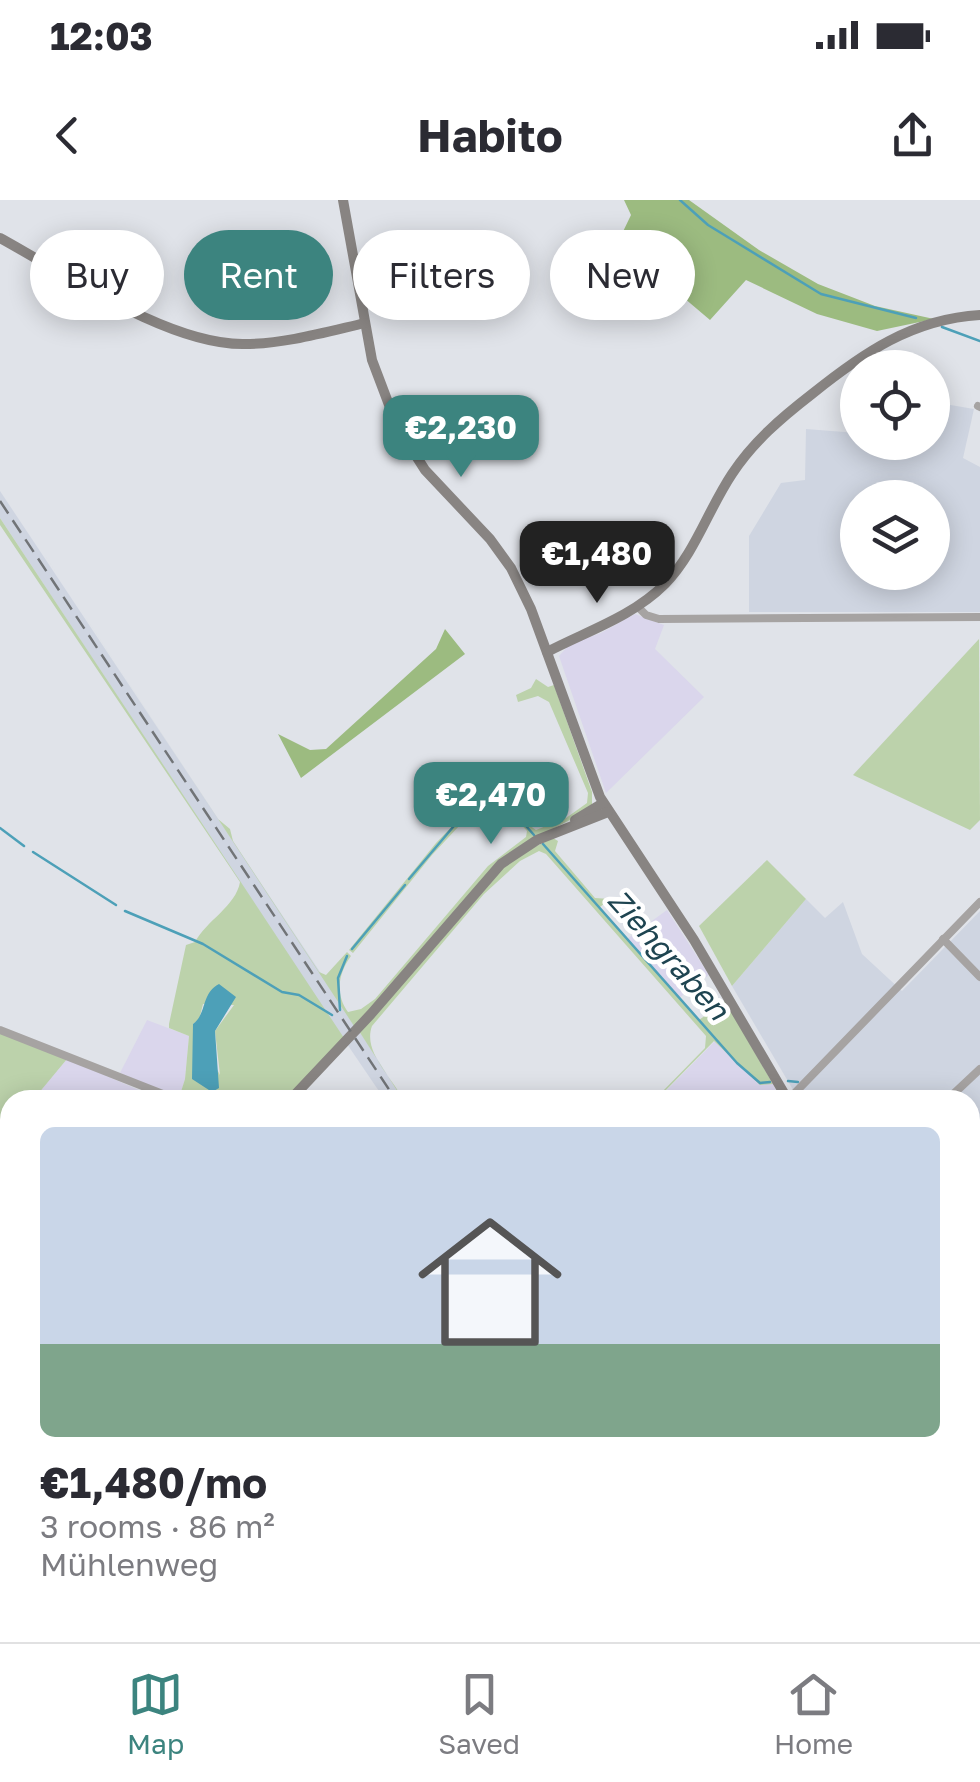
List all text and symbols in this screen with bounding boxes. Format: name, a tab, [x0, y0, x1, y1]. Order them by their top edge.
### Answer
text: 12:03	[50, 13, 153, 58]
icon: back	[40, 108, 95, 163]
text: Habito	[417, 108, 563, 162]
icon: share	[885, 108, 940, 163]
chip: Buy	[30, 230, 164, 320]
chip: Rent	[184, 230, 333, 320]
chip: Filters	[353, 230, 530, 320]
chip: New	[550, 230, 695, 320]
map controls	[840, 350, 950, 590]
button: locate	[840, 350, 950, 460]
pin: €2,230	[380, 395, 542, 480]
text: €2,230	[405, 408, 517, 446]
button: layers	[840, 480, 950, 590]
pin: €1,480	[516, 521, 678, 606]
text: €1,480	[542, 534, 652, 572]
pin: €2,470	[410, 762, 572, 847]
text: €2,470	[436, 775, 546, 813]
water label: Ziehgraben	[601, 882, 738, 1028]
icon: home	[400, 1192, 580, 1372]
text: €1,480/mo	[40, 1457, 267, 1507]
text: 3 rooms · 86 m²	[40, 1507, 275, 1545]
text: Mühlenweg	[40, 1545, 218, 1583]
tab: Map	[127, 1667, 184, 1760]
tab: Saved	[438, 1667, 520, 1760]
tab: Home	[774, 1667, 853, 1760]

